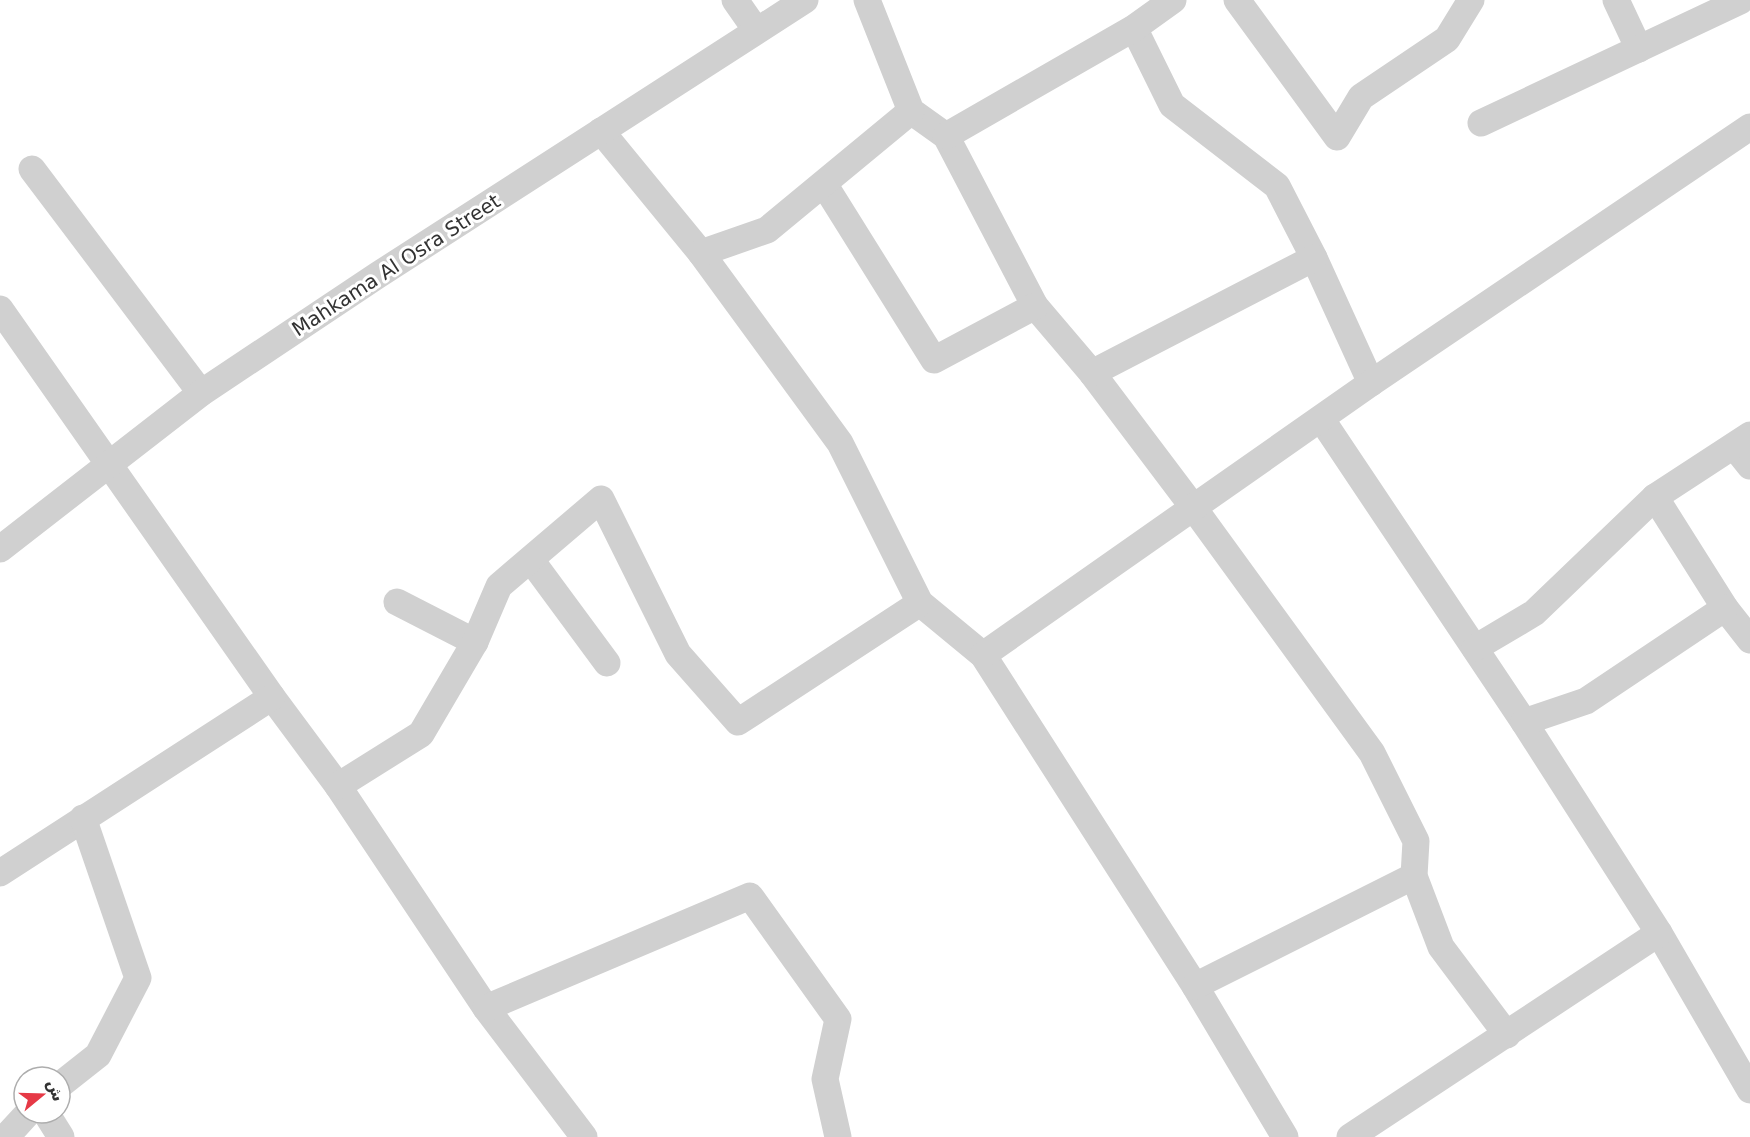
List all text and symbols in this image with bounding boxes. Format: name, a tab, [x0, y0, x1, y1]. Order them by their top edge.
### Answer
street label: Mahkama Al Osra Street	[288, 189, 505, 341]
north arrow	[12, 1065, 72, 1125]
text: ش	[43, 1077, 68, 1104]

